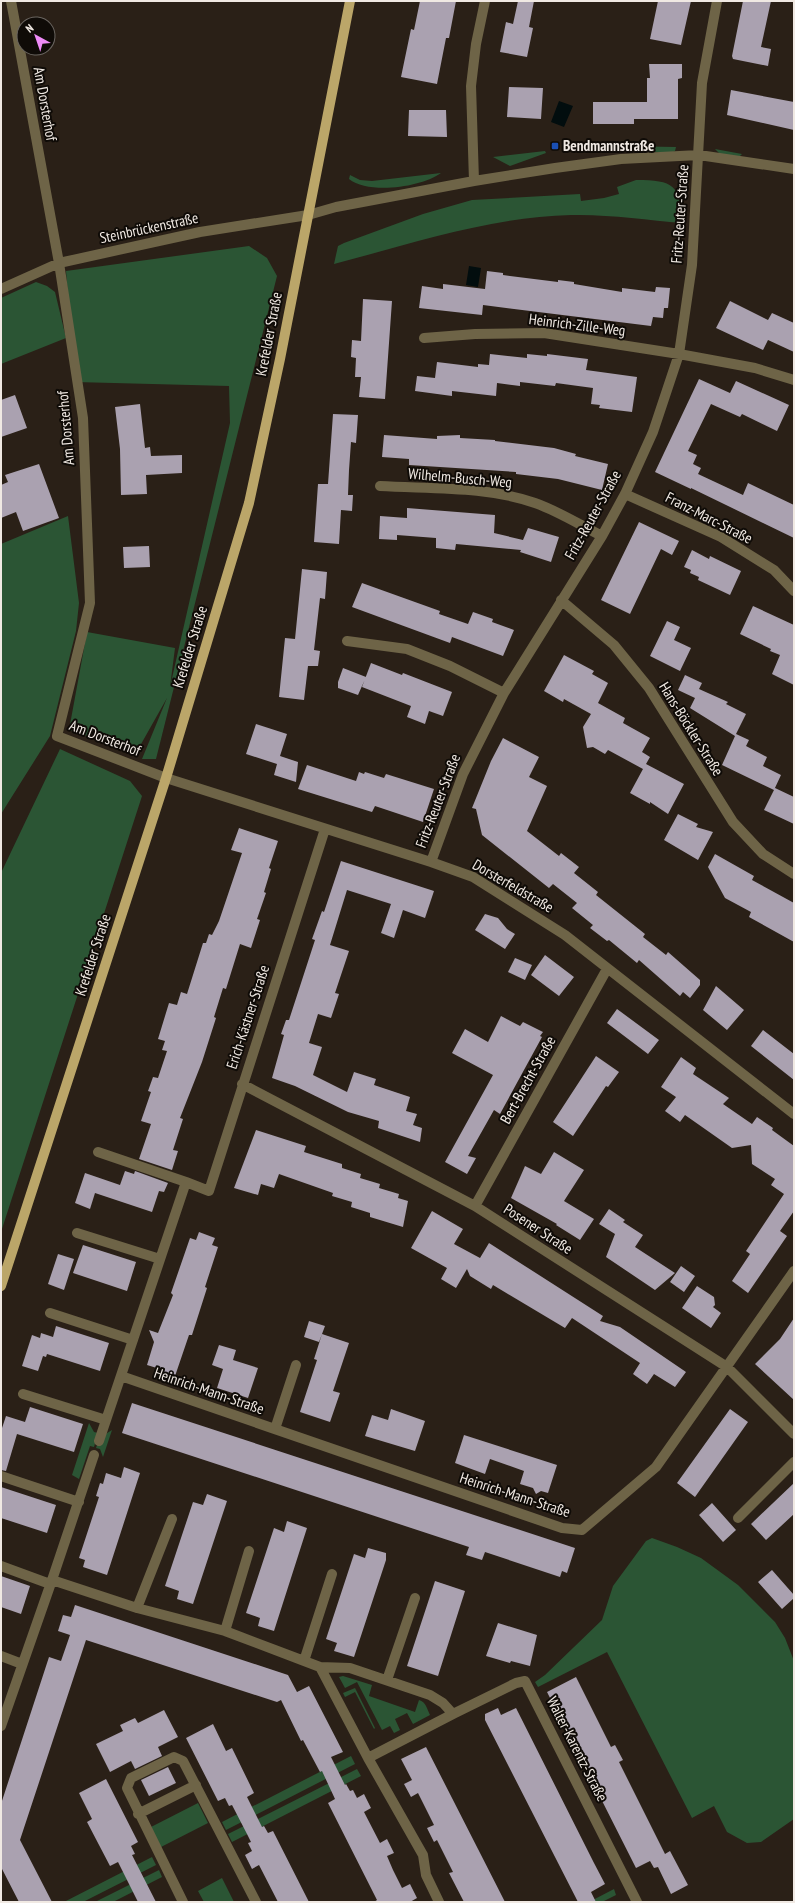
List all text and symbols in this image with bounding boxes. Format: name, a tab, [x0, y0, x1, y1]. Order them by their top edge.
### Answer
north arrow	[16, 16, 56, 56]
text: N	[23, 21, 36, 36]
street label: Am Dorsterhof	[30, 65, 62, 143]
place label: Bendmannstraße	[563, 136, 654, 155]
marker: Bendmannstraße	[550, 141, 560, 151]
street label: Fritz-Reuter-Straße	[667, 164, 692, 264]
street label: Steinbrückenstraße	[98, 208, 200, 247]
street label: Krefelder Straße	[251, 290, 286, 377]
street label: Heinrich-Zille-Weg	[528, 309, 626, 340]
street label: Am Dorsterhof	[53, 389, 78, 466]
street label: Wilhelm-Busch-Weg	[407, 463, 513, 492]
street label: Fritz-Reuter-Straße	[560, 467, 625, 563]
street label: Franz-Marc-Straße	[663, 487, 756, 548]
street label: Krefelder Straße	[168, 603, 211, 690]
street label: Hans-Böckler-Straße	[655, 678, 728, 779]
street label: Am Dorsterhof	[67, 715, 145, 760]
street label: Fritz-Reuter-Straße	[411, 751, 464, 851]
street label: Dorsterfeldstraße	[469, 855, 557, 916]
street label: Krefelder Straße	[70, 912, 115, 998]
street label: Erich-Kästner-Straße	[222, 962, 273, 1071]
street label: Bert-Brecht-Straße	[496, 1033, 559, 1127]
street label: Posener Straße	[500, 1199, 576, 1258]
street label: Heinrich-Mann-Straße	[152, 1363, 267, 1418]
street label: Heinrich-Mann-Straße	[458, 1468, 573, 1521]
street label: Walter-Karentz-Straße	[543, 1693, 612, 1804]

